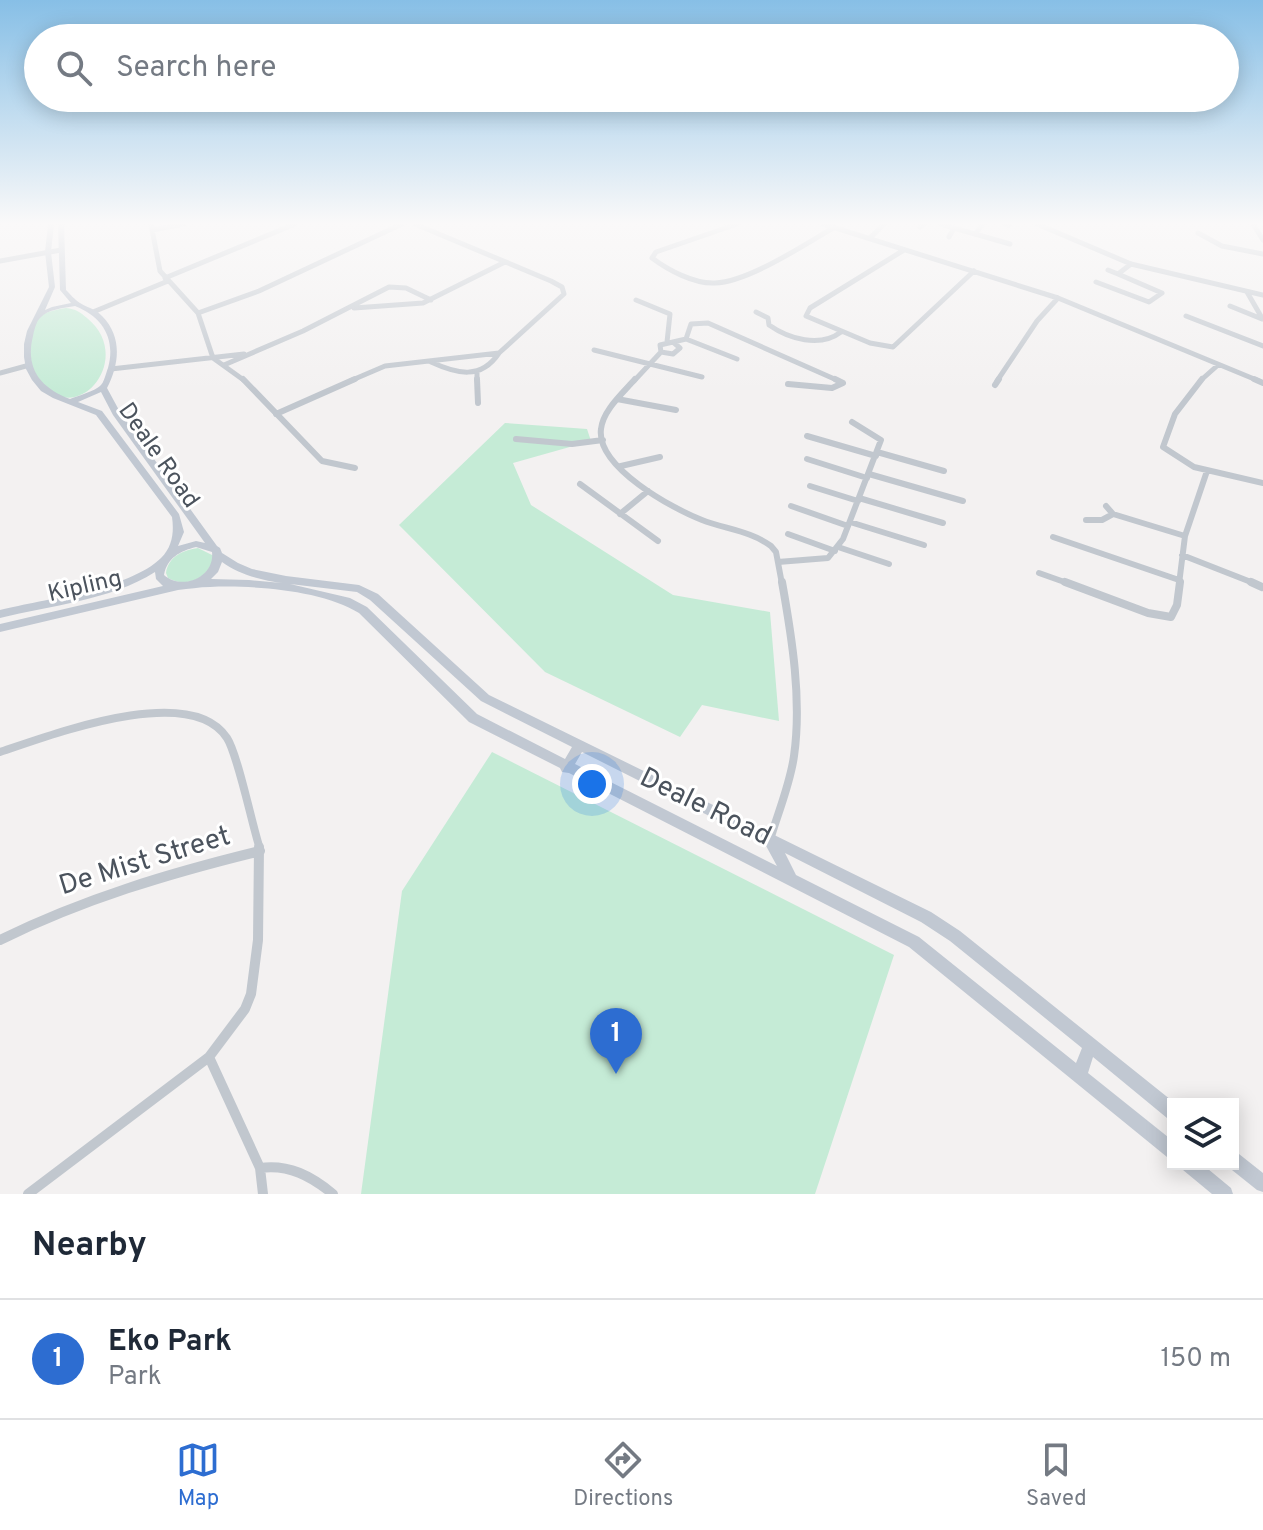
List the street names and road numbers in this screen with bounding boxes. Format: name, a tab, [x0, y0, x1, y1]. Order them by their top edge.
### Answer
street label: Deale Road	[111, 397, 205, 515]
street label: Kipling	[45, 564, 125, 610]
street label: Deale Road	[633, 761, 777, 855]
street label: De Mist Street	[55, 819, 235, 905]

